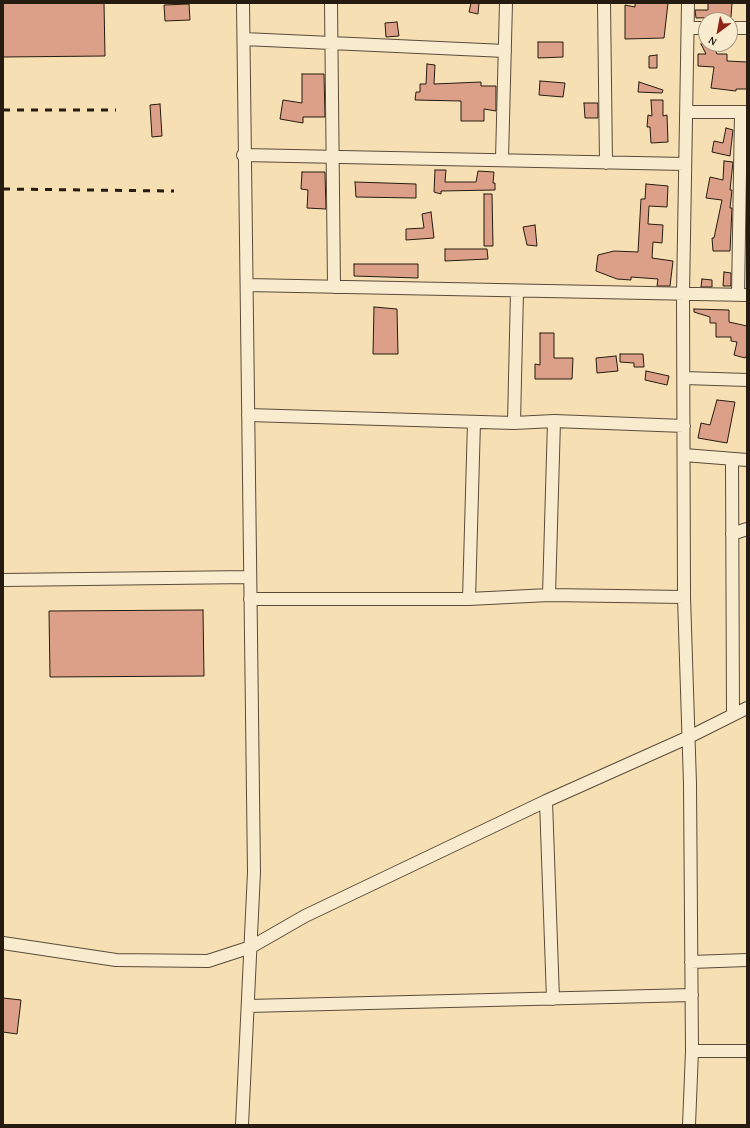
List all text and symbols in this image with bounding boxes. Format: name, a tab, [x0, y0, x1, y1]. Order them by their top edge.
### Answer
north arrow	[698, 12, 738, 52]
text: N	[705, 33, 720, 50]

